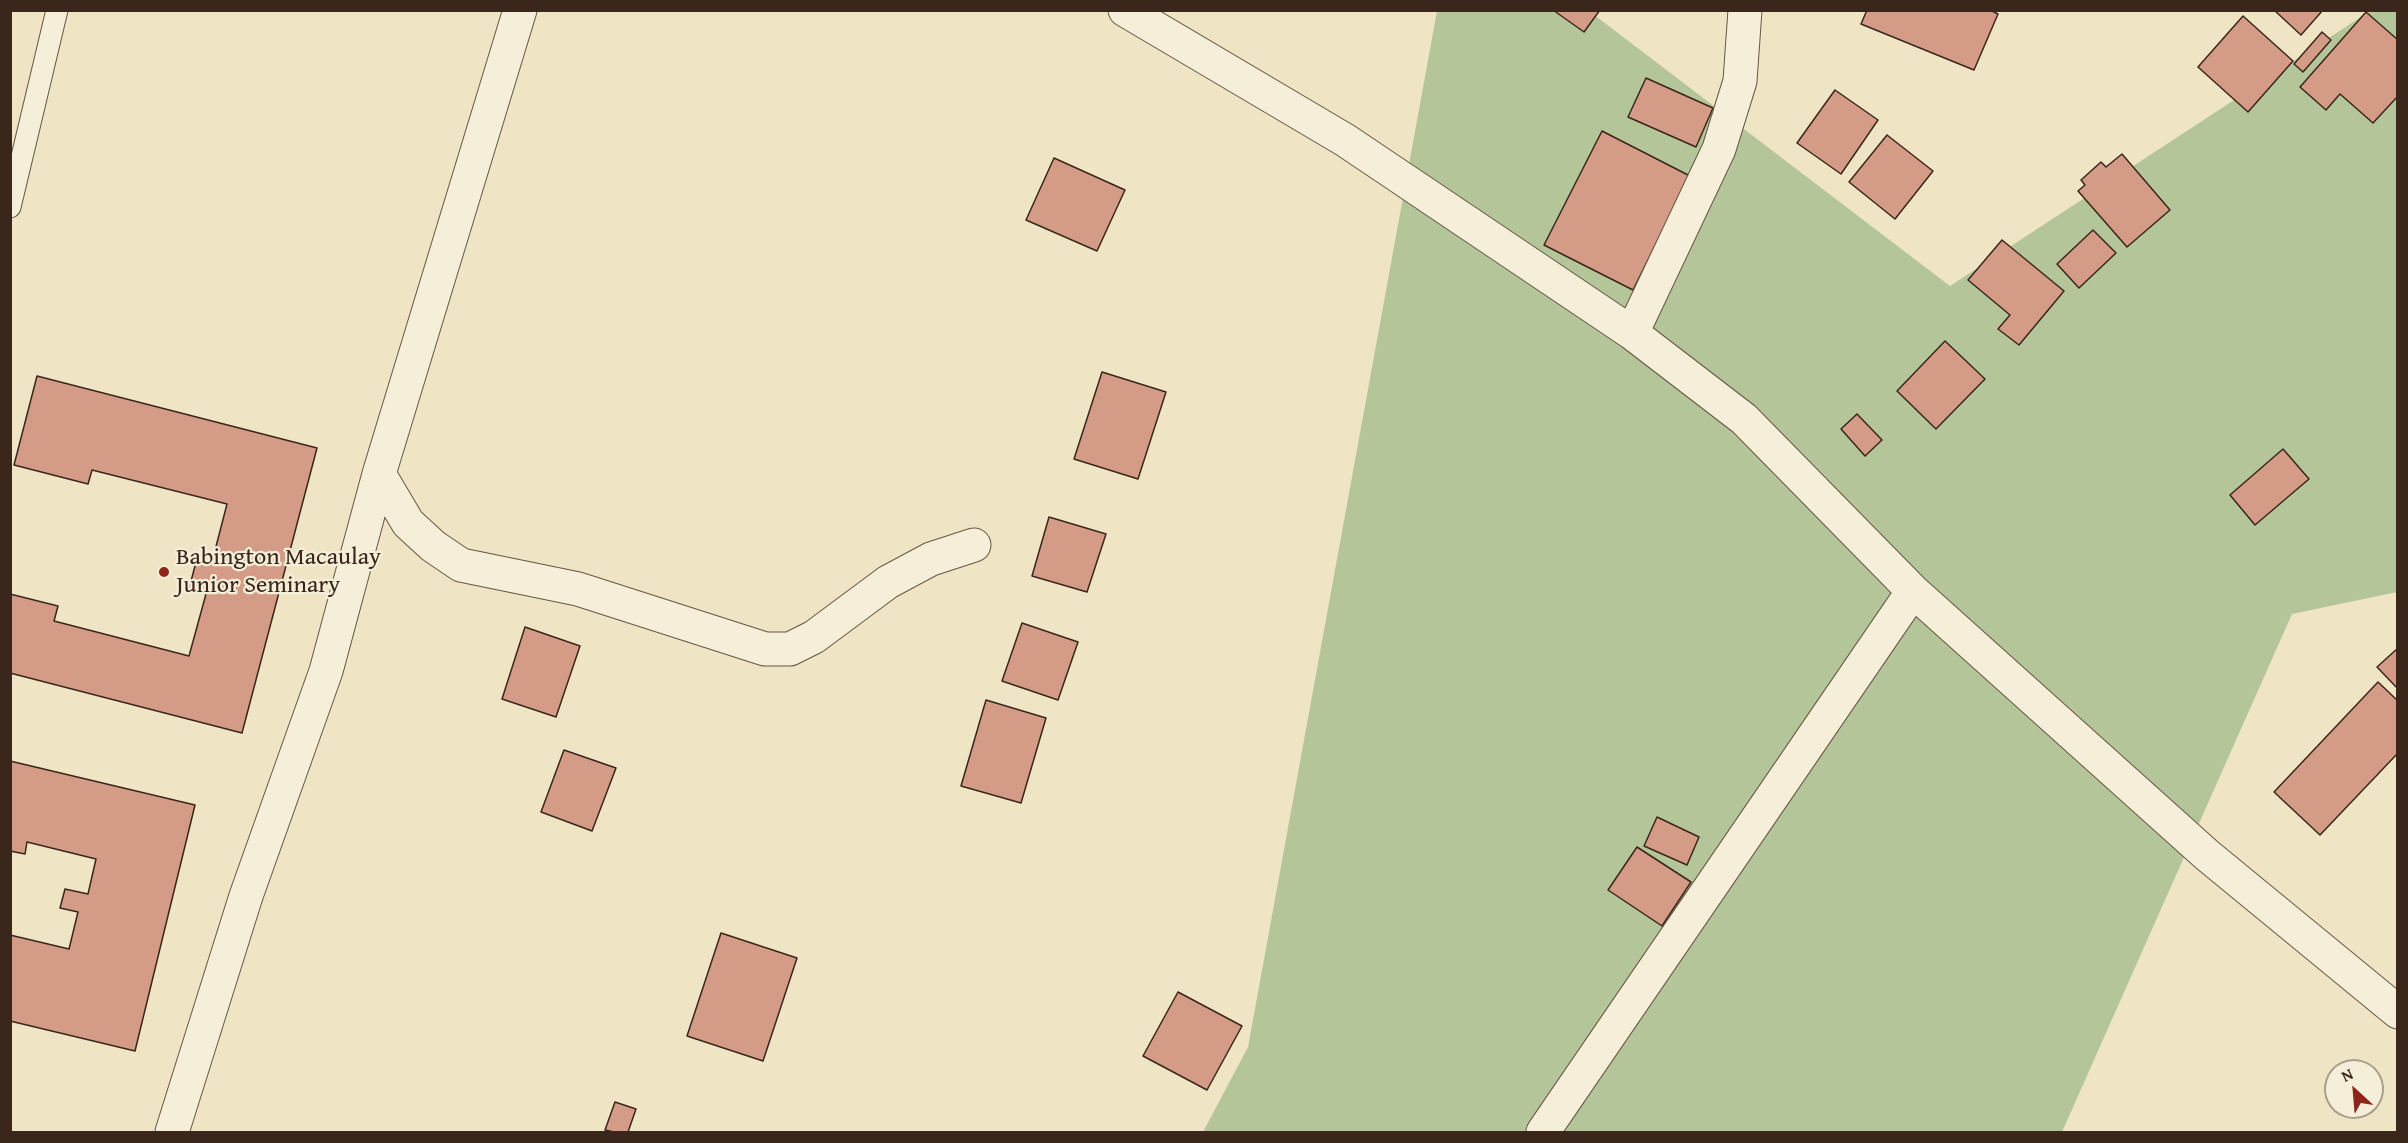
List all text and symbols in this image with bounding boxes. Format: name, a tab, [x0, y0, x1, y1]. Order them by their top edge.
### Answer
place label: Babington Macaulay Junior Seminary	[176, 544, 381, 600]
marker: Babington Macaulay Junior Seminary	[157, 565, 171, 579]
north arrow	[2324, 1059, 2384, 1119]
text: N	[2337, 1061, 2357, 1088]

